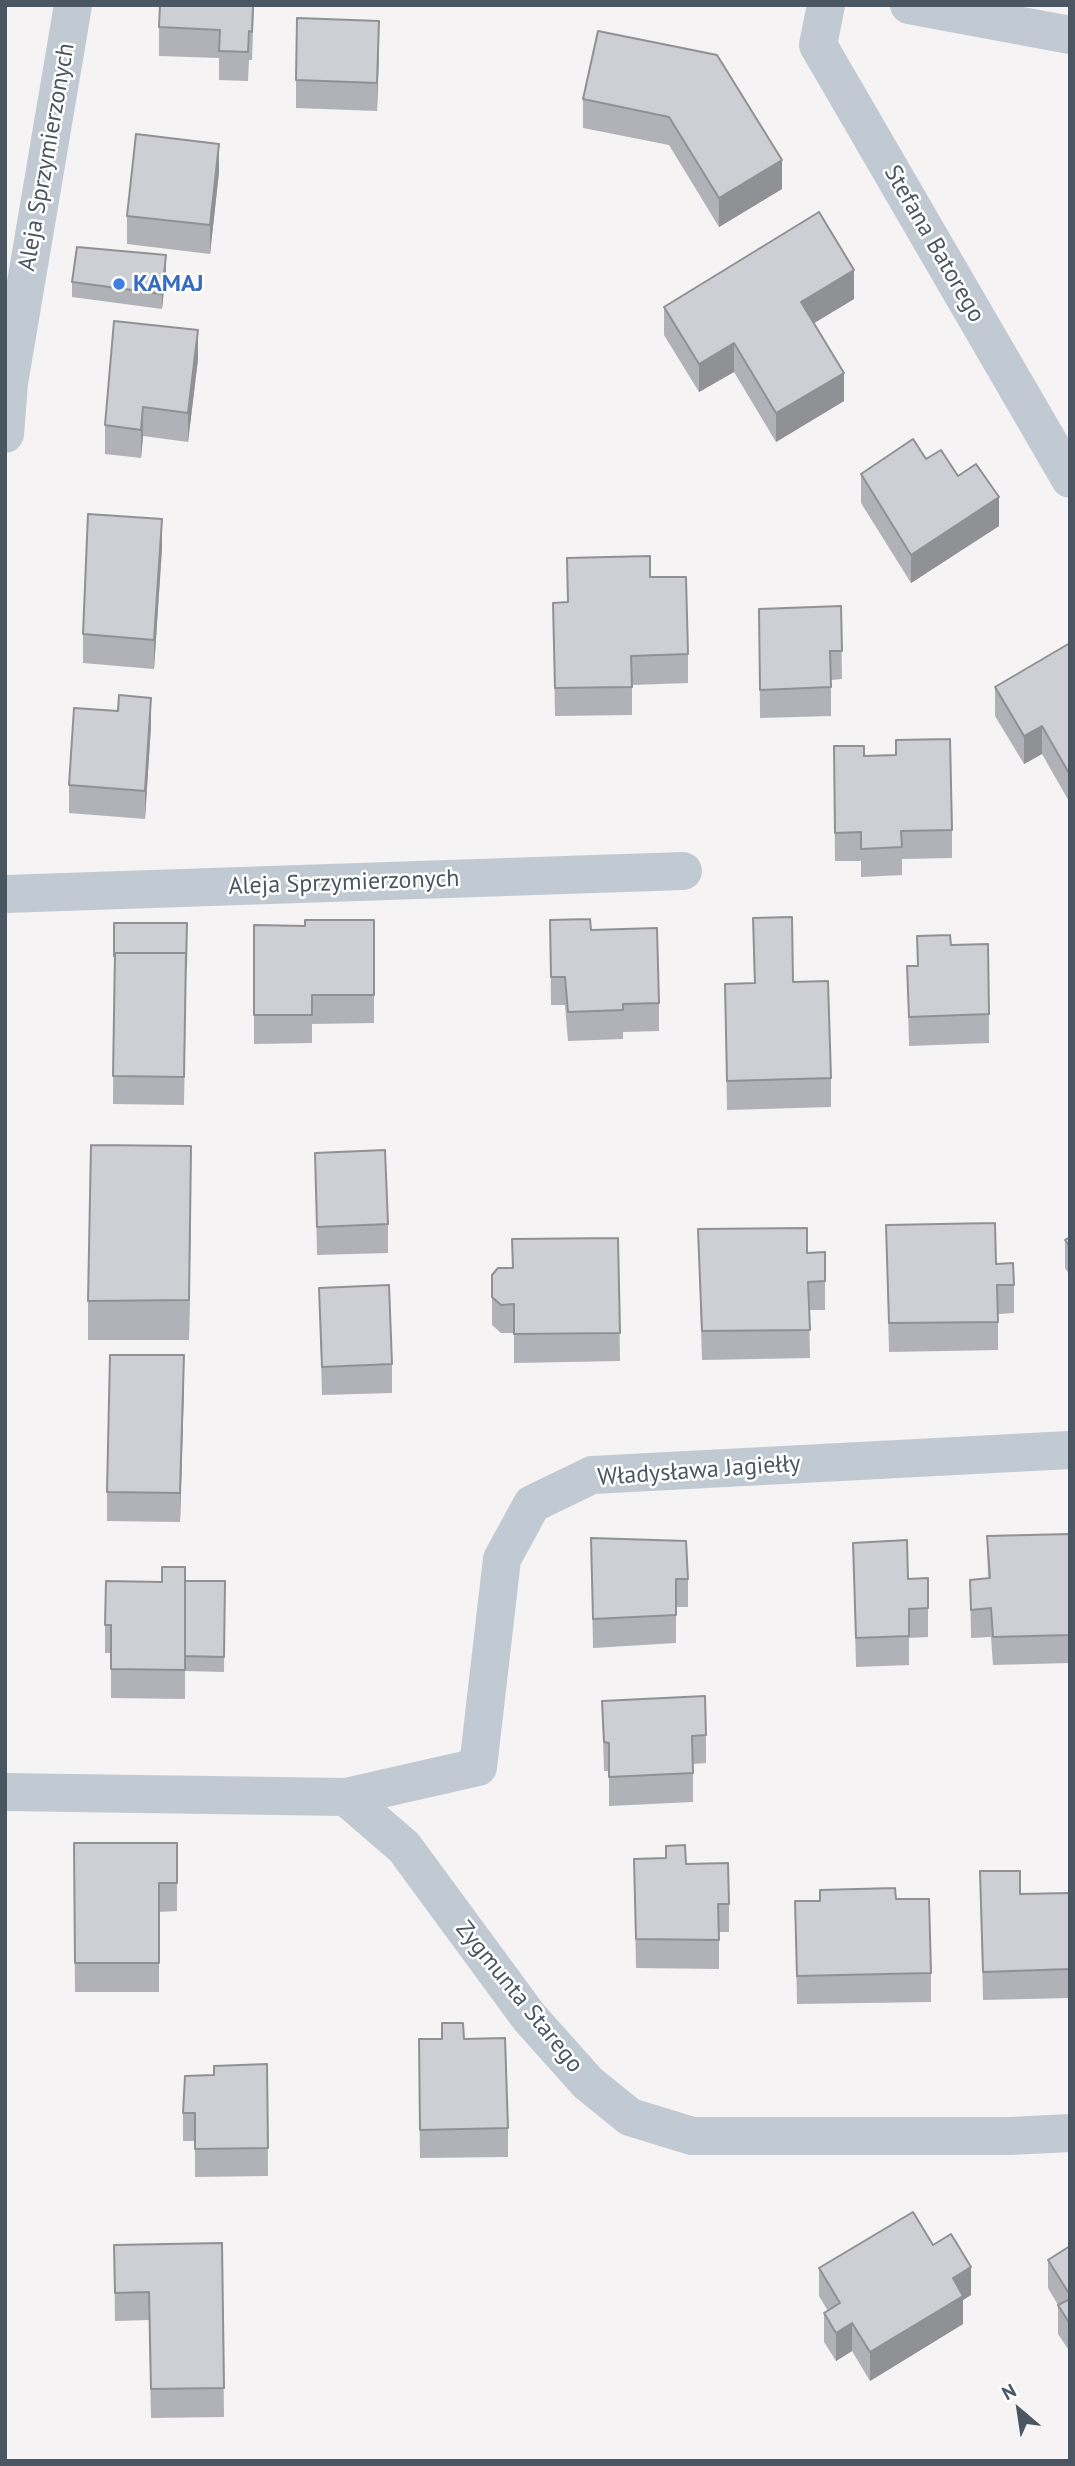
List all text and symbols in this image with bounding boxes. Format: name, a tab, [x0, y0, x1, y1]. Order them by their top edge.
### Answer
street label: Aleja Sprzymierzonych	[13, 41, 81, 273]
street label: Stefana Batorego	[877, 160, 991, 328]
place label: KAMAJ	[133, 270, 203, 298]
marker: KAMAJ	[111, 276, 127, 292]
street label: Aleja Sprzymierzonych	[228, 865, 460, 901]
street label: Władysława Jagiełły	[597, 1450, 801, 1492]
street label: Zygmunta Starego	[449, 1915, 589, 2079]
north arrow	[984, 2375, 1054, 2445]
text: N	[998, 2378, 1020, 2405]

